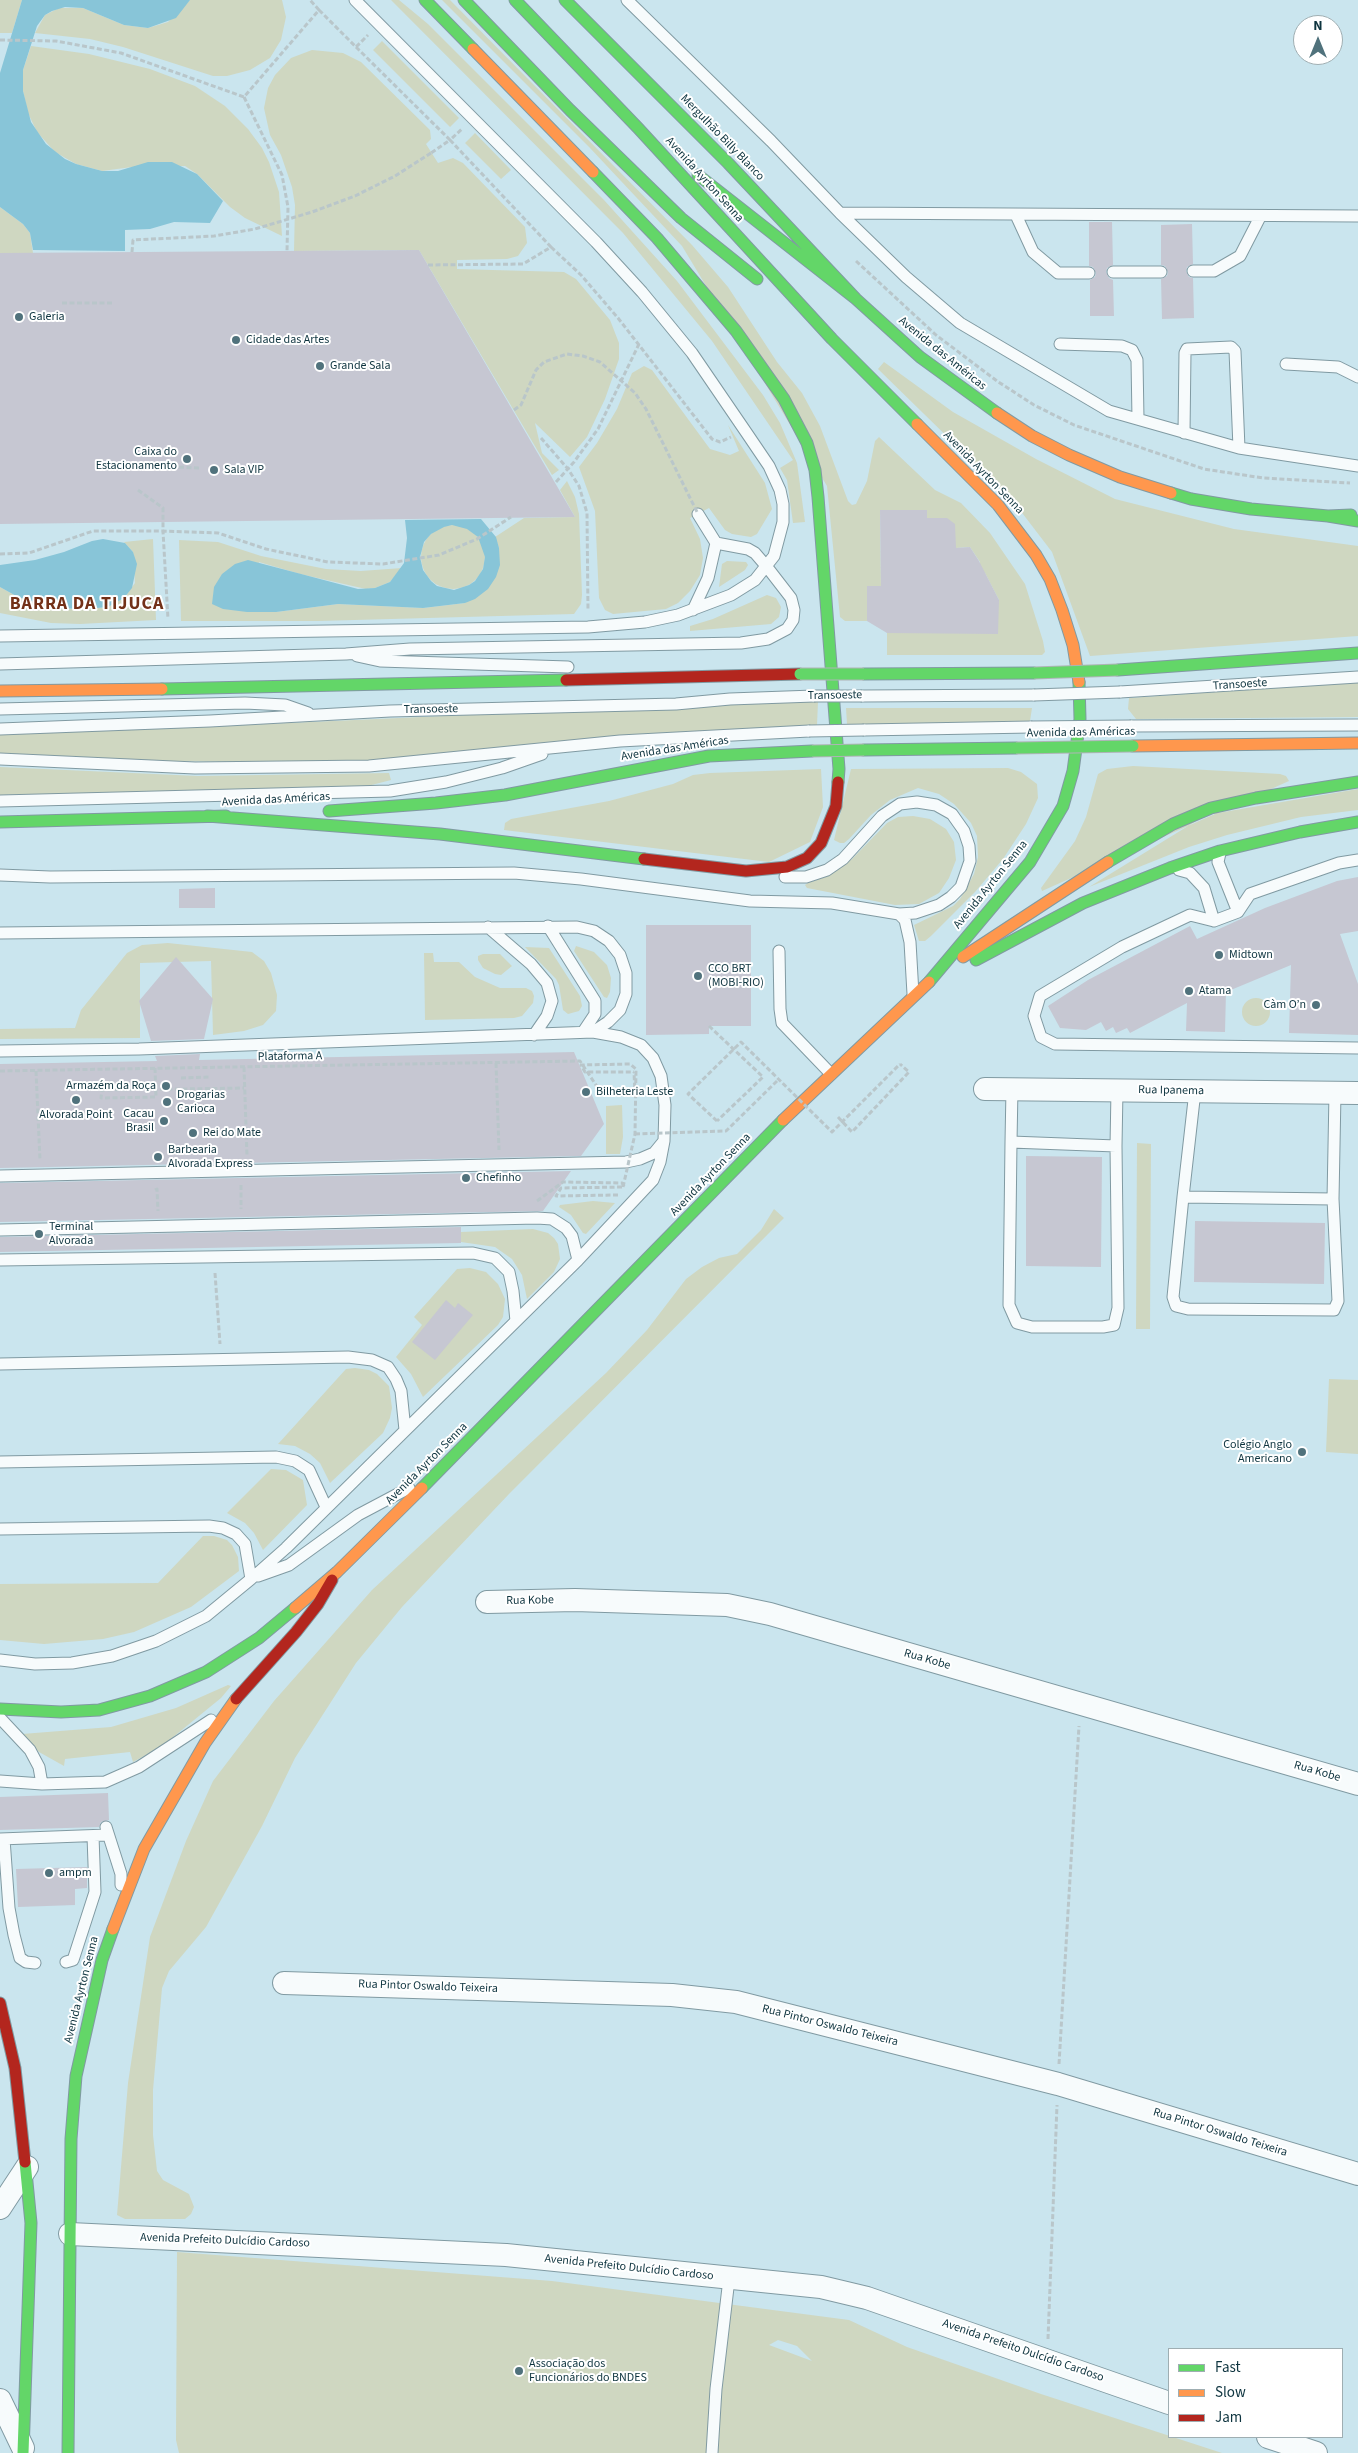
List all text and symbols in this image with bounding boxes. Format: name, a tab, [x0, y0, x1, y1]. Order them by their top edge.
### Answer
north arrow	[1293, 15, 1343, 65]
text: N	[1313, 16, 1323, 36]
street label: Mergulhão Billy Blanco	[677, 92, 767, 184]
street label: Avenida Ayrton Senna	[662, 134, 746, 226]
place label: Galeria	[29, 310, 65, 324]
marker: Galeria	[13, 311, 25, 323]
street label: Avenida das Américas	[895, 314, 989, 394]
place label: Cidade das Artes	[246, 333, 329, 347]
marker: Cidade das Artes	[230, 334, 242, 346]
place label: Grande Sala	[330, 359, 390, 373]
marker: Grande Sala	[314, 360, 326, 372]
street label: Avenida Ayrton Senna	[940, 429, 1026, 517]
place label: Caixa do Estacionamento	[96, 445, 177, 473]
marker: Caixa do Estacionamento	[181, 453, 193, 465]
place label: Sala VIP	[224, 463, 264, 477]
marker: Sala VIP	[208, 464, 220, 476]
district label: BARRA DA TIJUCA	[8, 594, 166, 616]
street label: Transoeste	[1212, 676, 1268, 694]
street label: Transoeste	[808, 688, 862, 704]
street label: Transoeste	[404, 702, 458, 718]
street label: Avenida das Américas	[1027, 725, 1135, 741]
street label: Avenida das Américas	[620, 733, 730, 765]
street label: Avenida das Américas	[221, 790, 331, 810]
street label: Avenida Ayrton Senna	[951, 838, 1031, 932]
place label: Midtown	[1229, 948, 1273, 962]
marker: Midtown	[1213, 949, 1225, 961]
place label: CCO BRT (MOBI-RIO)	[708, 962, 764, 990]
marker: CCO BRT (MOBI-RIO)	[692, 970, 704, 982]
place label: Atama	[1199, 984, 1231, 998]
marker: Atama	[1183, 985, 1195, 997]
place label: Càm O’n	[1263, 998, 1306, 1012]
marker: Càm O’n	[1310, 999, 1322, 1011]
street label: Plataforma A	[258, 1049, 322, 1065]
place label: Armazém da Roça	[66, 1079, 156, 1093]
marker: Armazém da Roça	[160, 1080, 172, 1092]
street label: Rua Ipanema	[1138, 1083, 1204, 1099]
place label: Bilheteria Leste	[596, 1085, 673, 1099]
marker: Bilheteria Leste	[580, 1086, 592, 1098]
place label: Drogarias Carioca	[177, 1088, 225, 1116]
marker: Alvorada Point	[70, 1094, 82, 1106]
marker: Drogarias Carioca	[161, 1096, 173, 1108]
place label: Cacau Brasil	[123, 1107, 154, 1135]
place label: Alvorada Point	[39, 1108, 113, 1122]
marker: Cacau Brasil	[158, 1115, 170, 1127]
place label: Rei do Mate	[203, 1126, 261, 1140]
marker: Rei do Mate	[187, 1127, 199, 1139]
street label: Avenida Ayrton Senna	[668, 1131, 754, 1219]
place label: Barbearia Alvorada Express	[168, 1143, 253, 1171]
marker: Barbearia Alvorada Express	[152, 1151, 164, 1163]
place label: Chefinho	[476, 1171, 521, 1185]
marker: Chefinho	[460, 1172, 472, 1184]
place label: Terminal Alvorada	[49, 1220, 93, 1248]
marker: Terminal Alvorada	[33, 1228, 45, 1240]
street label: Avenida Ayrton Senna	[383, 1420, 471, 1508]
place label: Colégio Anglo Americano	[1223, 1438, 1292, 1466]
marker: Colégio Anglo Americano	[1296, 1446, 1308, 1458]
street label: Rua Kobe	[506, 1593, 554, 1609]
street label: Rua Kobe	[902, 1646, 952, 1674]
street label: Rua Kobe	[1292, 1758, 1342, 1786]
place label: ampm	[59, 1866, 92, 1880]
marker: ampm	[43, 1867, 55, 1879]
street label: Avenida Ayrton Senna	[62, 1935, 102, 2045]
street label: Rua Pintor Oswaldo Teixeira	[358, 1977, 498, 1997]
street label: Rua Pintor Oswaldo Teixeira	[760, 2002, 900, 2050]
street label: Rua Pintor Oswaldo Teixeira	[1151, 2106, 1289, 2160]
street label: Avenida Prefeito Dulcídio Cardoso	[140, 2231, 310, 2251]
street label: Avenida Prefeito Dulcídio Cardoso	[544, 2252, 714, 2284]
street label: Avenida Prefeito Dulcídio Cardoso	[940, 2317, 1106, 2385]
legend	[1168, 2348, 1343, 2438]
place label: Associação dos Funcionários do BNDES	[529, 2357, 647, 2385]
text: Fast	[1215, 2357, 1241, 2378]
marker: Associação dos Funcionários do BNDES	[513, 2365, 525, 2377]
text: Slow	[1215, 2382, 1246, 2403]
text: Jam	[1215, 2407, 1242, 2428]

